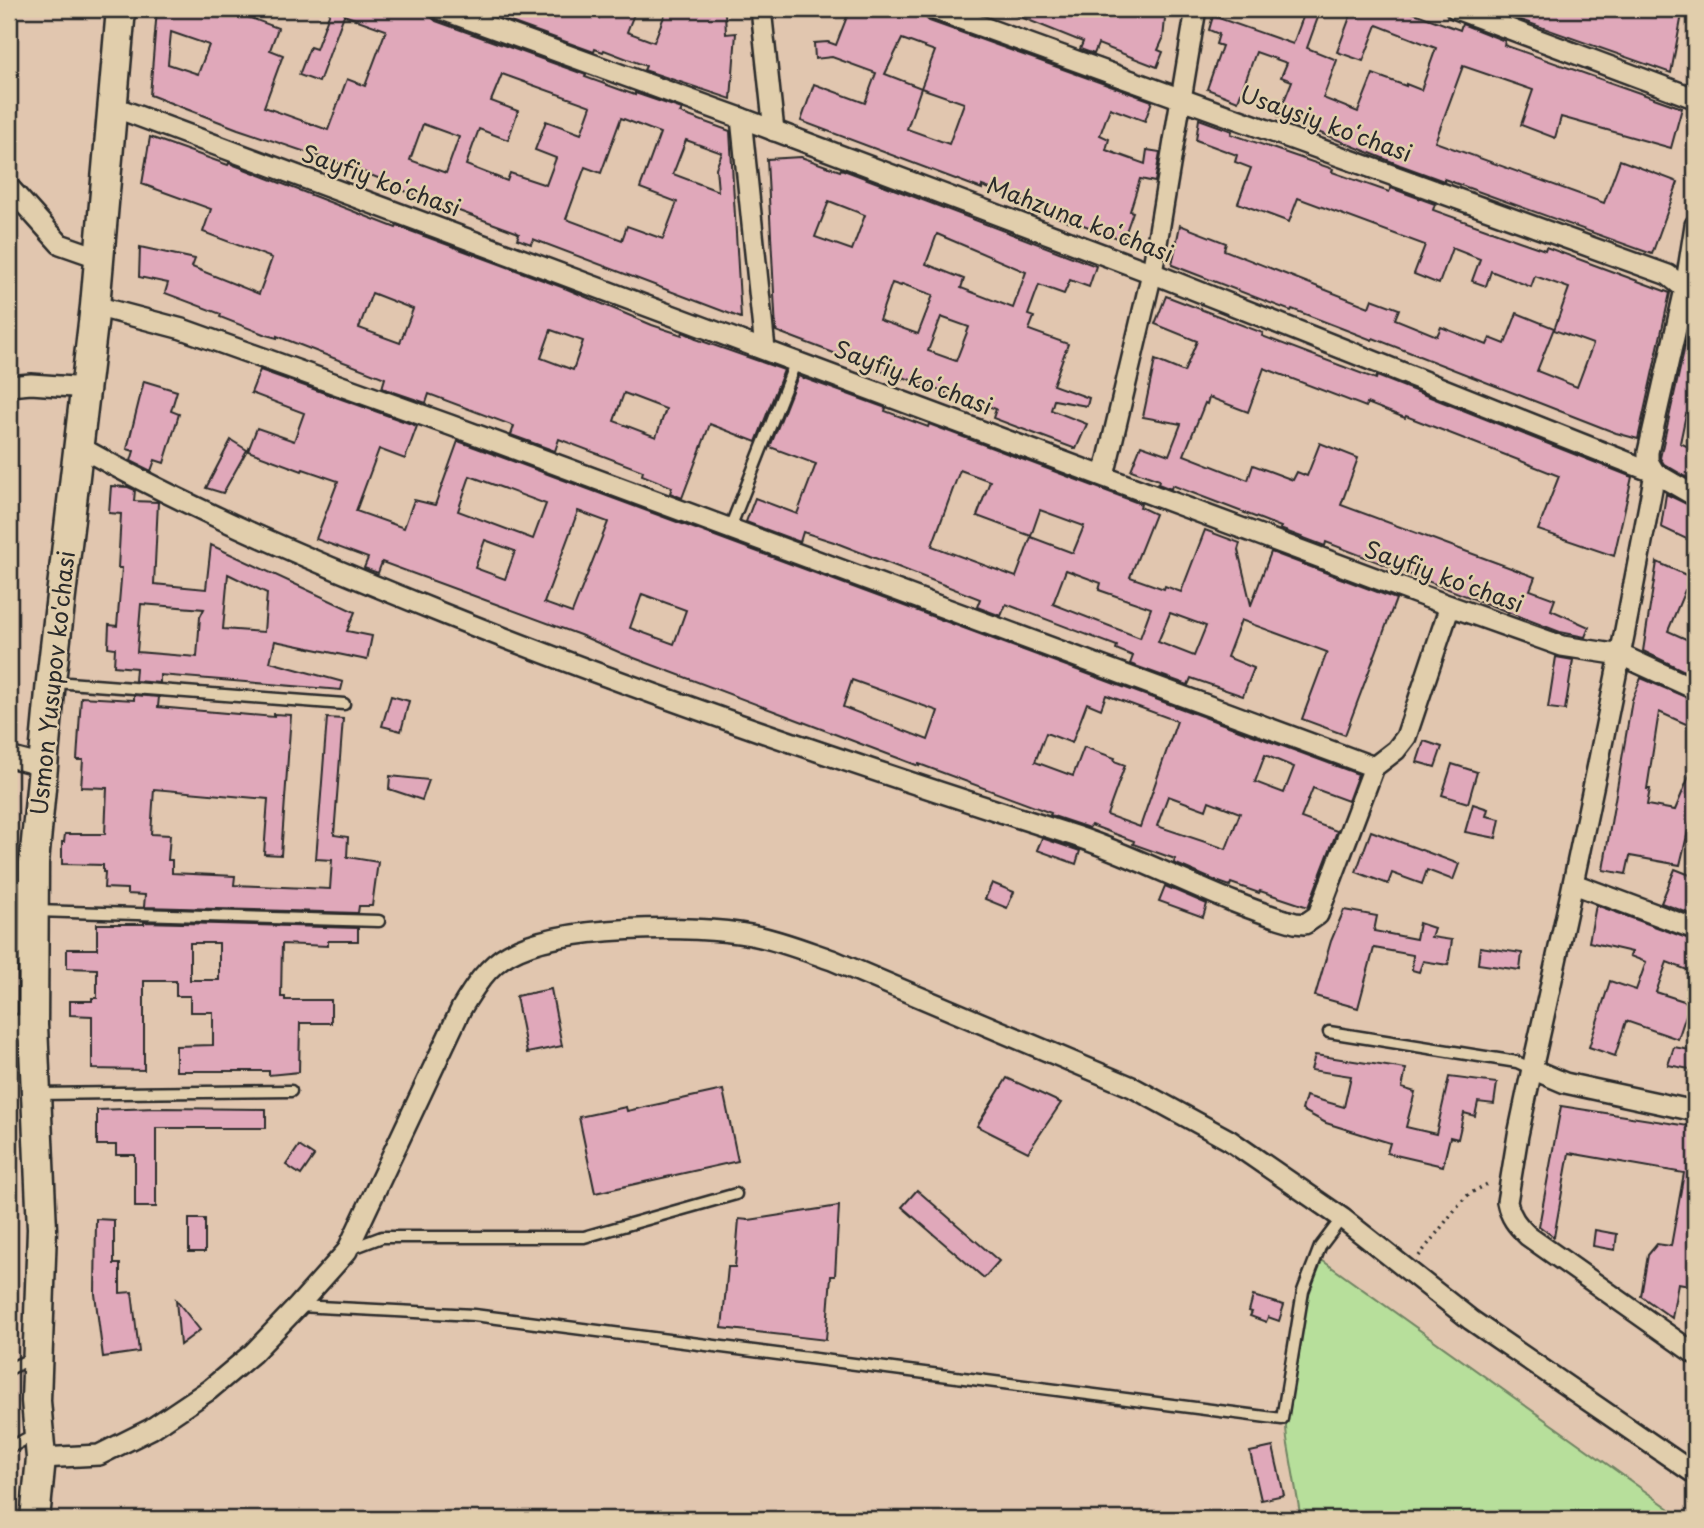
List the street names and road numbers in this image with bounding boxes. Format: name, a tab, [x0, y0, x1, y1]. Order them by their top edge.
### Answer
street label: Usaysiy koʻchasi	[1236, 75, 1417, 170]
street label: Sayfiy koʻchasi	[297, 135, 466, 225]
street label: Mahzuna koʻchasi	[982, 167, 1179, 270]
street label: Sayfiy koʻchasi	[829, 330, 998, 423]
street label: Sayfiy koʻchasi	[1360, 531, 1529, 621]
street label: Usmon Yusupov ko'chasi	[20, 549, 83, 817]

